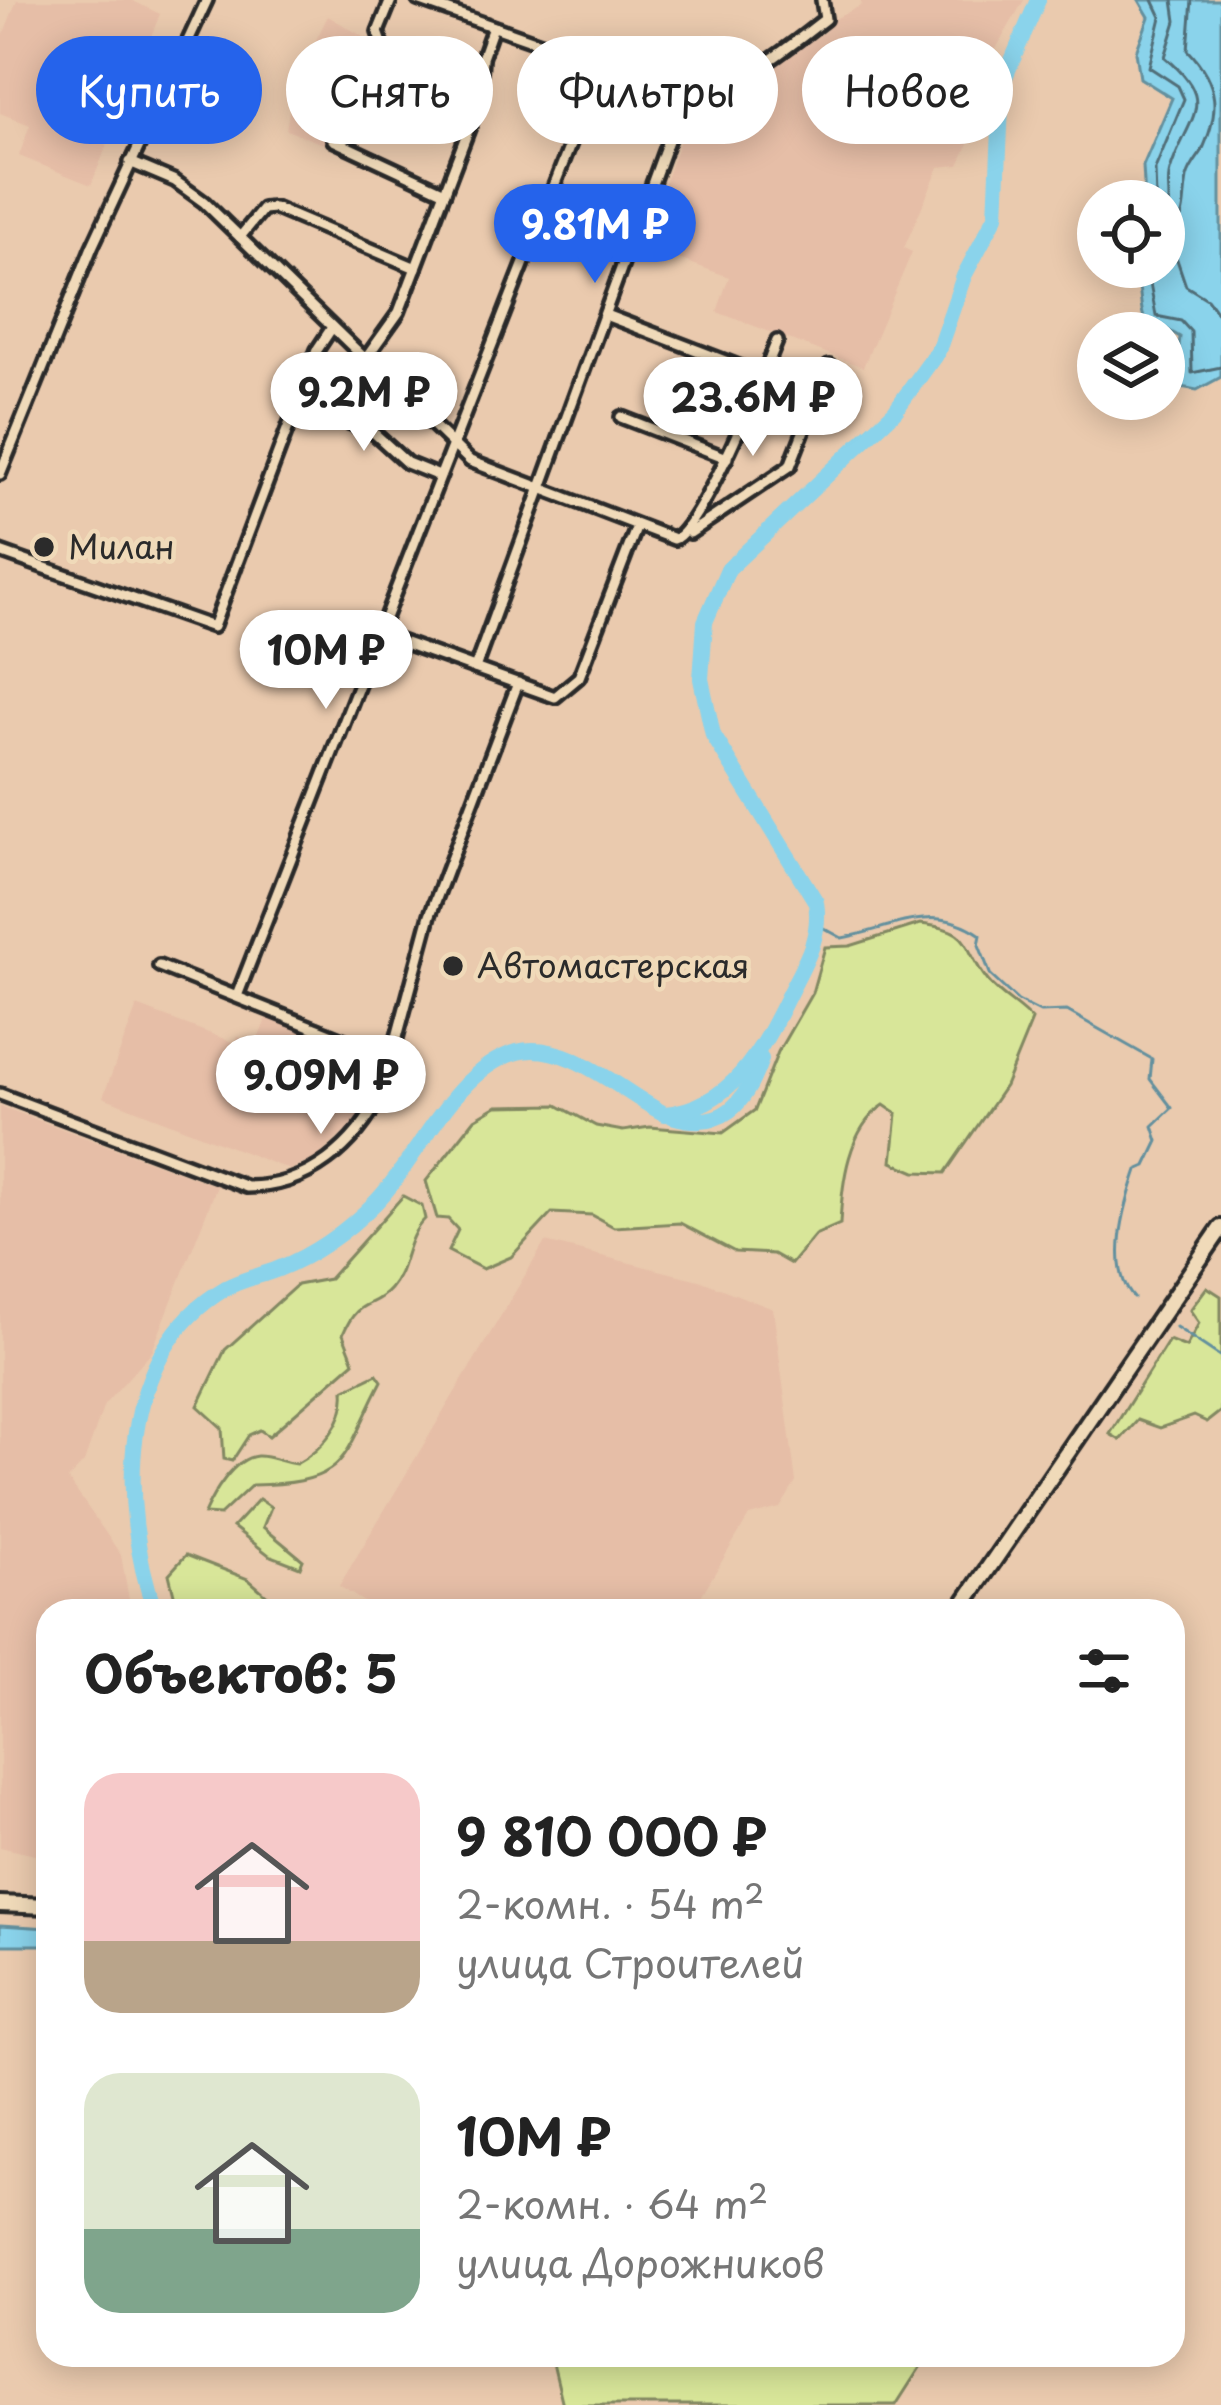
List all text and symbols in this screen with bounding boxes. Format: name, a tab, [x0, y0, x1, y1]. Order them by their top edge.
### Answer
chip: Купить	[36, 36, 262, 144]
chip: Снять	[286, 36, 493, 144]
chip: Фильтры	[517, 36, 778, 144]
chip: Новое	[802, 36, 1013, 144]
map controls	[1077, 180, 1185, 420]
button: locate	[1077, 180, 1185, 288]
pin: 9.81M ₽	[484, 184, 706, 286]
text: 9.81M ₽	[521, 193, 669, 252]
button: layers	[1077, 312, 1185, 420]
pin: 9.2M ₽	[266, 352, 462, 454]
pin: 23.6M ₽	[642, 357, 864, 459]
text: 9.2M ₽	[298, 361, 430, 420]
text: 23.6M ₽	[671, 366, 835, 425]
place label: Милан	[68, 520, 175, 570]
marker: Милан	[31, 534, 57, 560]
pin: 10M ₽	[242, 610, 410, 712]
text: 10M ₽	[267, 619, 385, 678]
place label: Автомастерская	[477, 939, 749, 989]
marker: Автомастерская	[440, 953, 466, 979]
pin: 9.09M ₽	[210, 1035, 432, 1137]
text: 9.09M ₽	[243, 1044, 399, 1103]
text: Объектов: 5	[84, 1633, 398, 1710]
icon: filters	[1071, 1638, 1137, 1704]
text: 9 810 000 ₽	[456, 1796, 767, 1873]
icon: home	[180, 1821, 324, 1965]
text: 2-комн. · 54 m²	[456, 1873, 765, 1932]
text: улица Строителей	[456, 1932, 805, 1991]
text: 10M ₽	[456, 2096, 611, 2173]
icon: home	[180, 2121, 324, 2265]
text: 2-комн. · 64 m²	[456, 2173, 768, 2232]
text: улица Дорожников	[456, 2232, 825, 2291]

